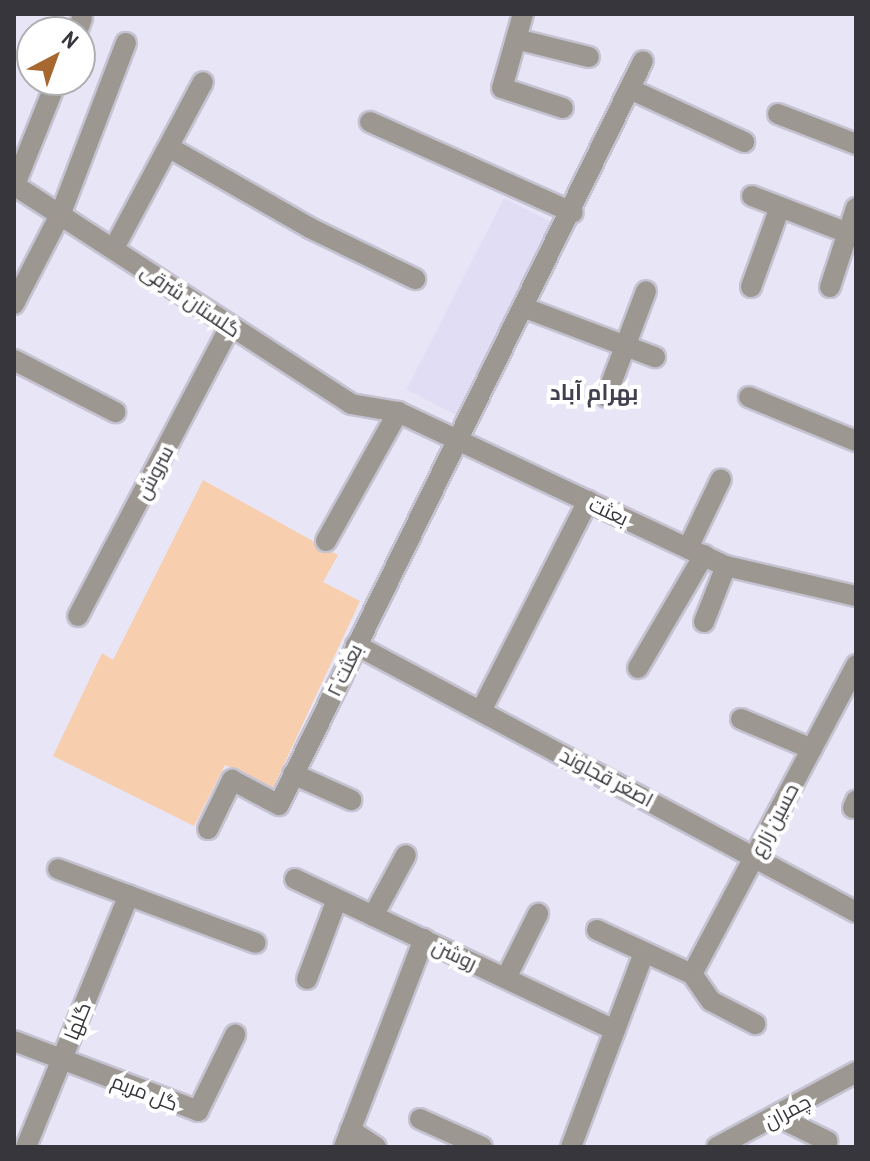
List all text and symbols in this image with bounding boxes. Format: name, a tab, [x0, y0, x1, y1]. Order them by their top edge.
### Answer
north arrow	[16, 16, 96, 96]
text: N	[56, 24, 85, 55]
street label: گلستان شرقی	[137, 258, 245, 342]
district label: بهرام آباد	[550, 380, 638, 406]
street label: سروش	[130, 441, 178, 503]
street label: بعثت	[586, 492, 632, 530]
street label: بعثت ۲	[321, 640, 367, 700]
street label: اصغر قجاوند	[556, 742, 658, 812]
street label: حسین زارع	[745, 779, 803, 861]
street label: روشن	[429, 933, 481, 975]
street label: گلها	[59, 999, 95, 1043]
street label: گل مریم	[108, 1068, 182, 1116]
street label: چمران	[760, 1089, 814, 1133]

